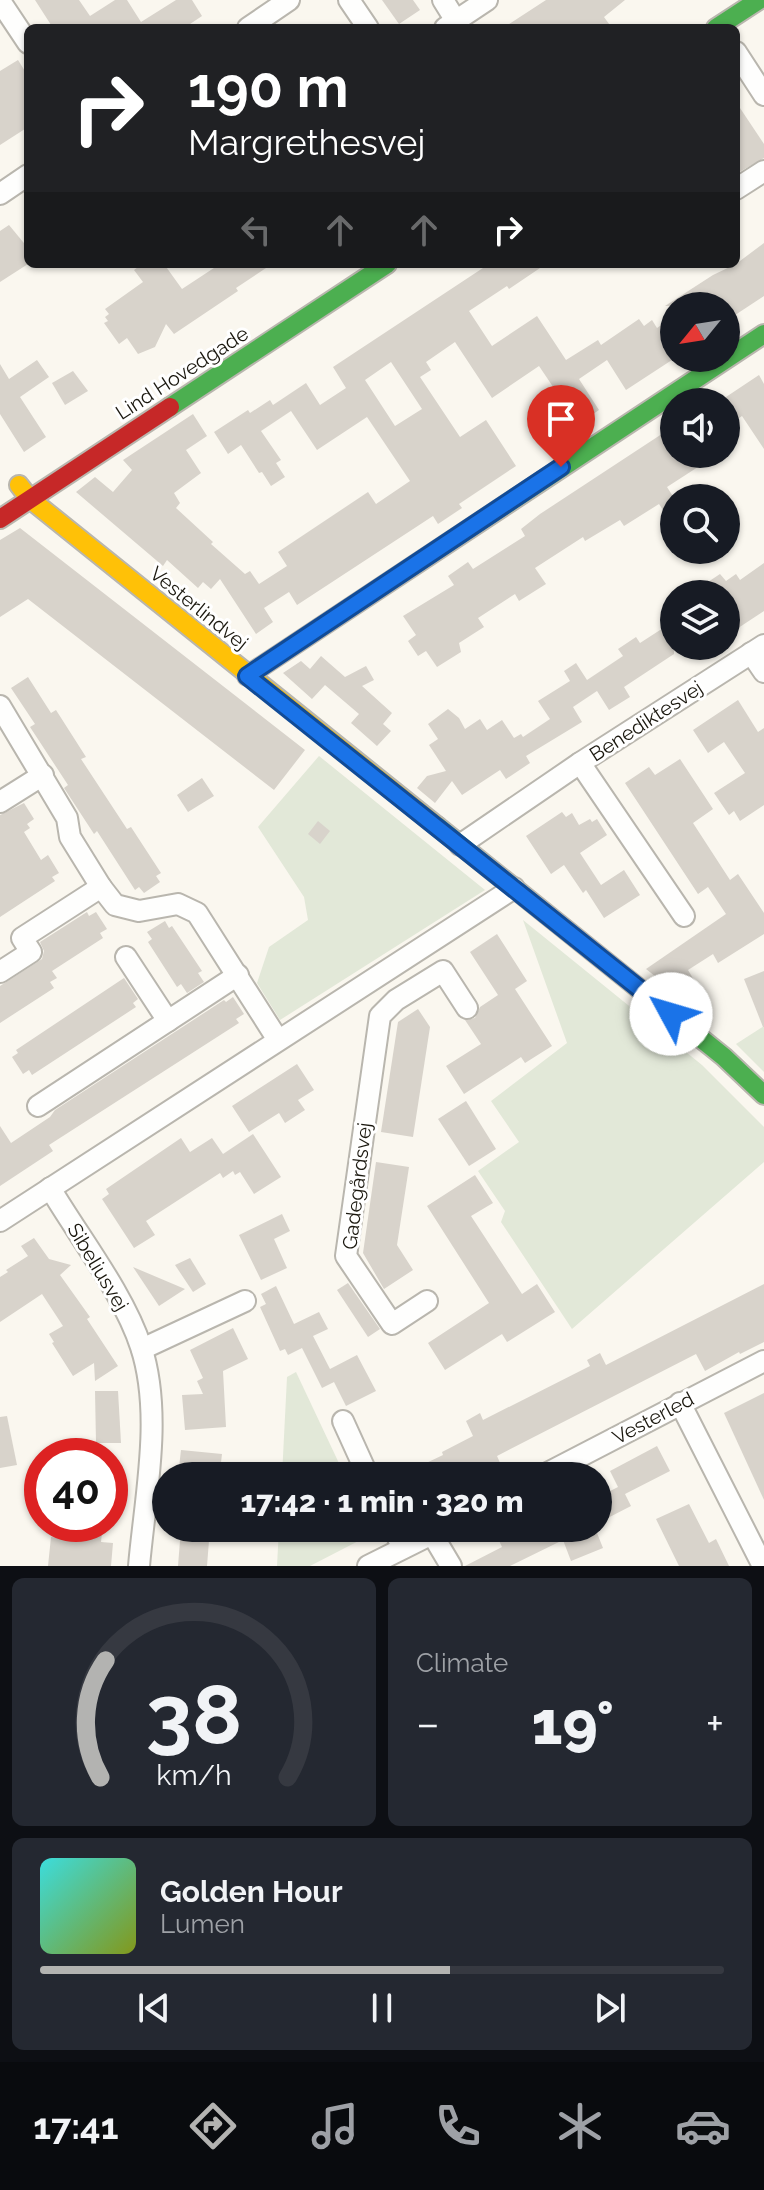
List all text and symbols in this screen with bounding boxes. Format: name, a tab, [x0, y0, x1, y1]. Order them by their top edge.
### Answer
text: 190 m	[188, 54, 349, 120]
icon: right	[56, 56, 160, 160]
text: Margrethesvej	[188, 121, 425, 163]
icon: left	[234, 208, 278, 252]
icon: ahead	[318, 208, 362, 252]
icon: ahead	[402, 208, 446, 252]
icon: right	[486, 208, 530, 252]
north arrow	[660, 292, 740, 372]
map controls	[660, 292, 740, 660]
street label: Lind Hovedgade	[111, 321, 253, 425]
pin	[527, 385, 595, 467]
button: sound	[660, 388, 740, 468]
icon: arrive	[539, 397, 583, 441]
button: search	[660, 484, 740, 564]
street label: Vesterlindvej	[145, 561, 253, 655]
button: layers	[660, 580, 740, 660]
street label: Benediktesvej	[585, 676, 707, 766]
position arrow	[629, 972, 713, 1056]
street label: Gadegårdsvej	[337, 1121, 377, 1251]
street label: Sibeliusvej	[62, 1219, 134, 1315]
street label: Vesterled	[608, 1387, 698, 1449]
speed limit sign: 40	[24, 1438, 128, 1542]
text: 17:42 · 1 min · 320 m	[240, 1484, 524, 1519]
text: Climate	[416, 1648, 508, 1678]
text: 38	[146, 1666, 242, 1763]
text: 19°	[532, 1688, 614, 1758]
text: −	[416, 1698, 440, 1749]
text: +	[706, 1698, 724, 1749]
text: km/h	[156, 1758, 232, 1792]
text: Golden Hour	[160, 1874, 343, 1909]
text: Lumen	[160, 1909, 245, 1939]
icon: previous	[132, 1986, 176, 2030]
icon: pause	[360, 1986, 404, 2030]
icon: next	[588, 1986, 632, 2030]
icon: directions	[185, 2098, 241, 2154]
icon: music	[307, 2098, 363, 2154]
icon: phone	[430, 2098, 486, 2154]
icon: climate	[552, 2098, 608, 2154]
icon: car	[675, 2098, 731, 2154]
text: 17:41	[33, 2105, 118, 2147]

